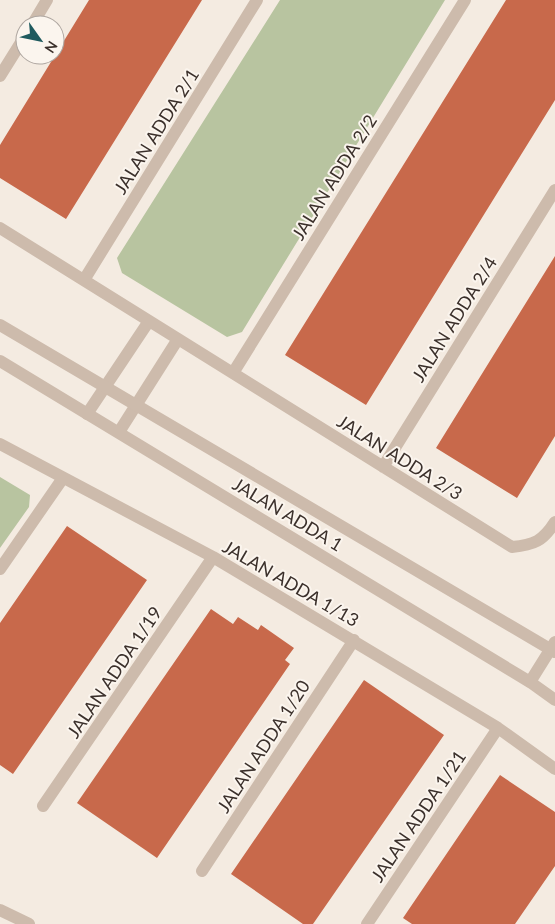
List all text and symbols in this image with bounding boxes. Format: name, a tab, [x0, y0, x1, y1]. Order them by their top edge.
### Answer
north arrow	[15, 15, 65, 65]
text: N	[41, 38, 61, 57]
street label: JALAN ADDA 2/1	[109, 64, 203, 198]
street label: JALAN ADDA 2/2	[287, 110, 381, 244]
street label: JALAN ADDA 2/4	[407, 252, 501, 386]
street label: JALAN ADDA 2/3	[333, 410, 467, 504]
street label: JALAN ADDA 1	[229, 472, 347, 556]
street label: JALAN ADDA 1/13	[219, 535, 363, 631]
street label: JALAN ADDA 1/19	[62, 602, 166, 742]
street label: JALAN ADDA 1/20	[212, 676, 314, 816]
street label: JALAN ADDA 1/21	[366, 746, 470, 886]

